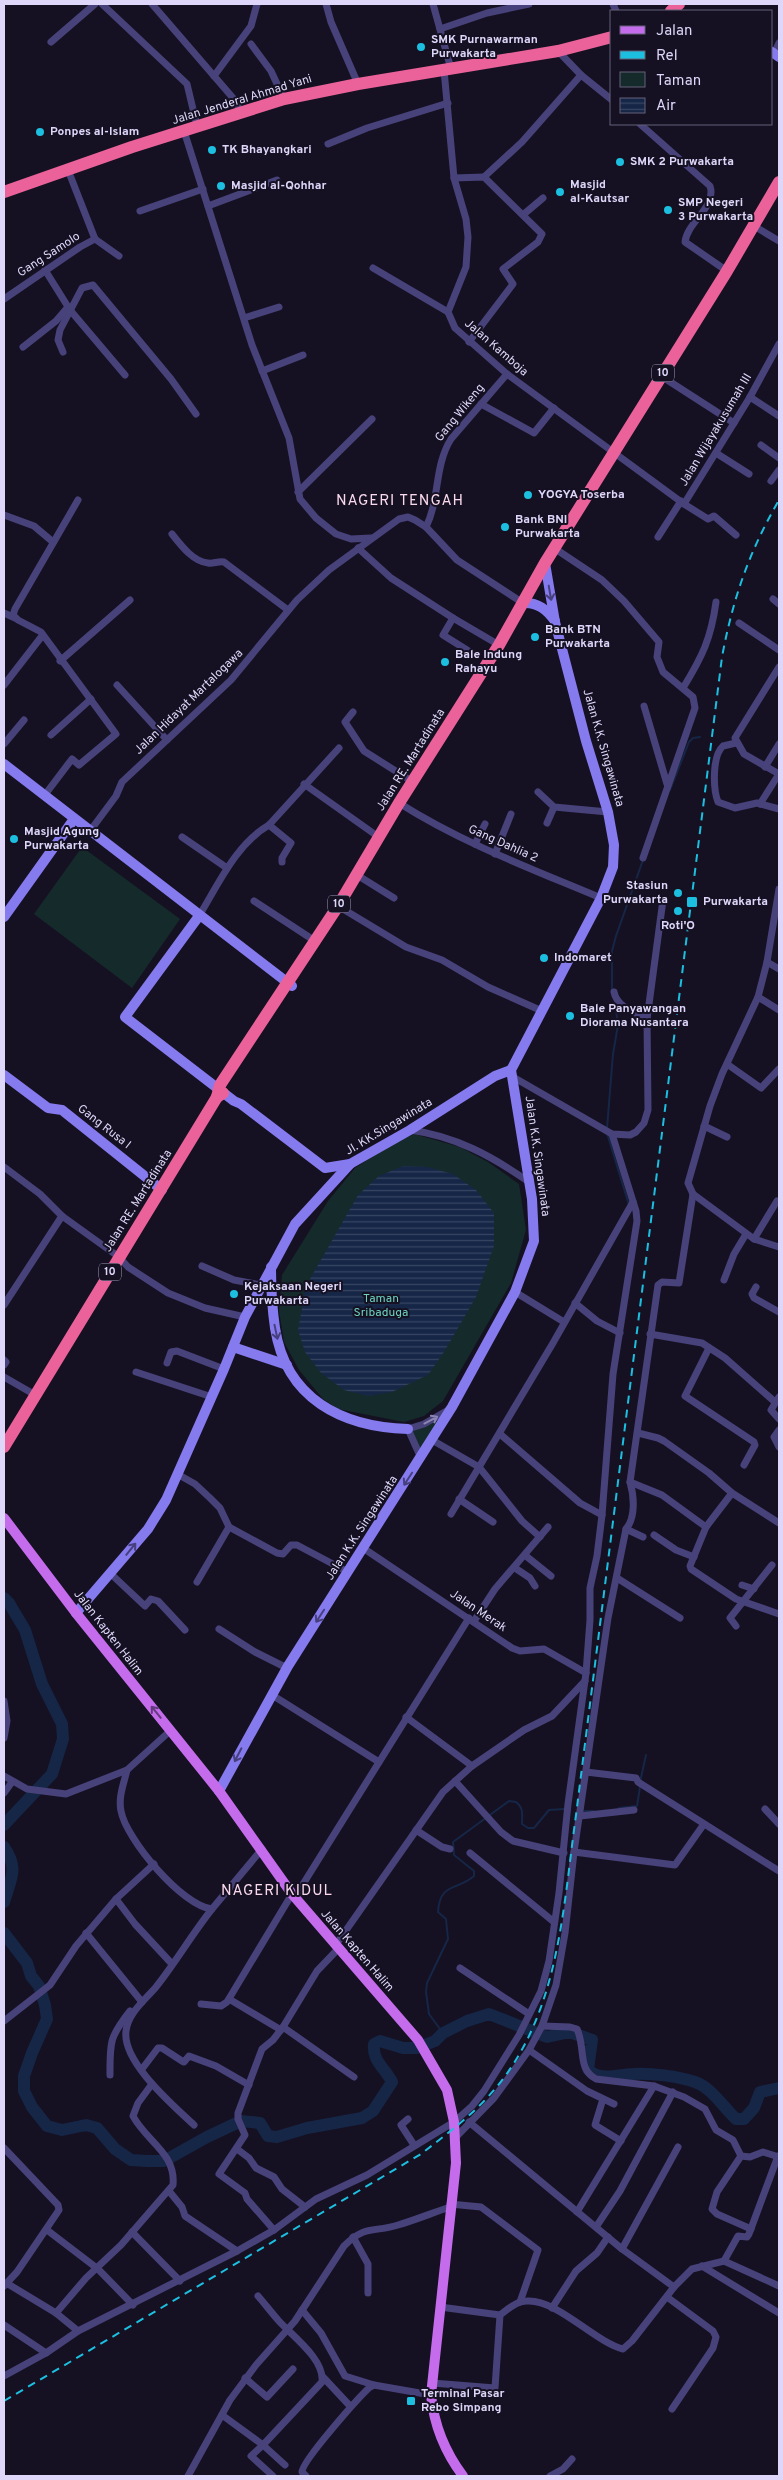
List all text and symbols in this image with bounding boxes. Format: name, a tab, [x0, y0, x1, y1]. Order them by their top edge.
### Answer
legend	[610, 10, 773, 125]
text: Jalan	[656, 22, 693, 41]
place label: SMK Purnawarman Purwakarta	[431, 32, 538, 62]
marker: SMK Purnawarman Purwakarta	[415, 41, 427, 53]
text: Rel	[656, 47, 678, 66]
street label: Jalan Jenderal Ahmad Yani	[170, 71, 314, 129]
text: Taman	[656, 72, 701, 91]
text: Air	[656, 97, 676, 116]
place label: Ponpes al-Islam	[50, 124, 139, 140]
marker: Ponpes al-Islam	[34, 126, 46, 138]
place label: TK Bhayangkari	[222, 142, 312, 158]
marker: TK Bhayangkari	[206, 144, 218, 156]
place label: SMK 2 Purwakarta	[630, 154, 734, 170]
marker: SMK 2 Purwakarta	[614, 156, 626, 168]
place label: Masjid al-Kautsar	[570, 177, 629, 207]
place label: Masjid al-Qohhar	[231, 178, 326, 194]
marker: Masjid al-Qohhar	[215, 180, 227, 192]
marker: Masjid al-Kautsar	[554, 186, 566, 198]
place label: SMP Negeri 3 Purwakarta	[678, 195, 753, 225]
marker: SMP Negeri 3 Purwakarta	[662, 204, 674, 216]
street label: Gang Samolo	[15, 229, 84, 281]
street label: Jalan Kamboja	[461, 316, 531, 380]
road number: 10	[652, 364, 674, 382]
street label: Jalan Wijayakusumah III	[676, 371, 756, 489]
street label: Gang Wikeng	[432, 381, 488, 445]
place label: YOGYA Toserba	[538, 487, 625, 503]
marker: YOGYA Toserba	[522, 489, 534, 501]
district label: NAGERI TENGAH	[336, 492, 464, 511]
place label: Bank BNI Purwakarta	[515, 512, 580, 542]
marker: Bank BNI Purwakarta	[499, 521, 511, 533]
one-way arrow	[546, 584, 556, 600]
place label: Bank BTN Purwakarta	[545, 622, 610, 652]
marker: Bank BTN Purwakarta	[529, 631, 541, 643]
street label: Jalan Hidayat Martalogawa	[131, 646, 247, 758]
place label: Bale Indung Rahayu	[455, 647, 522, 677]
marker: Bale Indung Rahayu	[439, 656, 451, 668]
street label: Jalan K.K. Singawinata	[579, 687, 627, 809]
street label: Jalan RE. Martadinata	[373, 706, 449, 814]
street label: Gang Dahlia 2	[466, 821, 540, 867]
place label: Masjid Agung Purwakarta	[24, 824, 99, 854]
marker: Masjid Agung Purwakarta	[8, 833, 20, 845]
place label: Stasiun Purwakarta	[603, 878, 668, 908]
marker: Stasiun Purwakarta	[672, 887, 684, 899]
place label: Purwakarta	[703, 894, 768, 910]
marker: Purwakarta	[685, 895, 699, 909]
road number: 10	[328, 896, 350, 912]
marker: Roti'O	[672, 905, 684, 917]
place label: Roti'O	[661, 918, 695, 934]
place label: Indomaret	[554, 950, 612, 966]
marker: Indomaret	[538, 952, 550, 964]
place label: Bale Panyawangan Diorama Nusantara	[580, 1001, 689, 1031]
marker: Bale Panyawangan Diorama Nusantara	[564, 1010, 576, 1022]
street label: Jl. KK.Singawinata	[342, 1095, 436, 1159]
street label: Jalan K.K. Singawinata	[521, 1095, 553, 1217]
street label: Gang Rusa I	[74, 1101, 134, 1153]
street label: Jalan RE. Martadinata	[100, 1147, 176, 1255]
road number: 10	[99, 1264, 121, 1280]
place label: Kejaksaan Negeri Purwakarta	[244, 1279, 342, 1309]
marker: Kejaksaan Negeri Purwakarta	[228, 1288, 240, 1300]
park label: Taman Sribaduga	[354, 1291, 408, 1321]
one-way arrow	[272, 1324, 281, 1340]
one-way arrow	[423, 1415, 438, 1425]
one-way arrow	[403, 1471, 413, 1485]
street label: Jalan K.K. Singawinata	[322, 1473, 402, 1583]
one-way arrow	[125, 1543, 136, 1556]
street label: Jalan Merak	[446, 1586, 510, 1636]
street label: Jalan Kapten Halim	[70, 1587, 146, 1679]
one-way arrow	[315, 1608, 325, 1622]
one-way arrow	[150, 1706, 161, 1719]
one-way arrow	[233, 1748, 243, 1763]
district label: NAGERI KIDUL	[221, 1882, 333, 1901]
street label: Jalan Kapten Halim	[317, 1906, 397, 1996]
place label: Terminal Pasar Rebo Simpang	[421, 2386, 505, 2416]
marker: Terminal Pasar Rebo Simpang	[405, 2395, 417, 2407]

